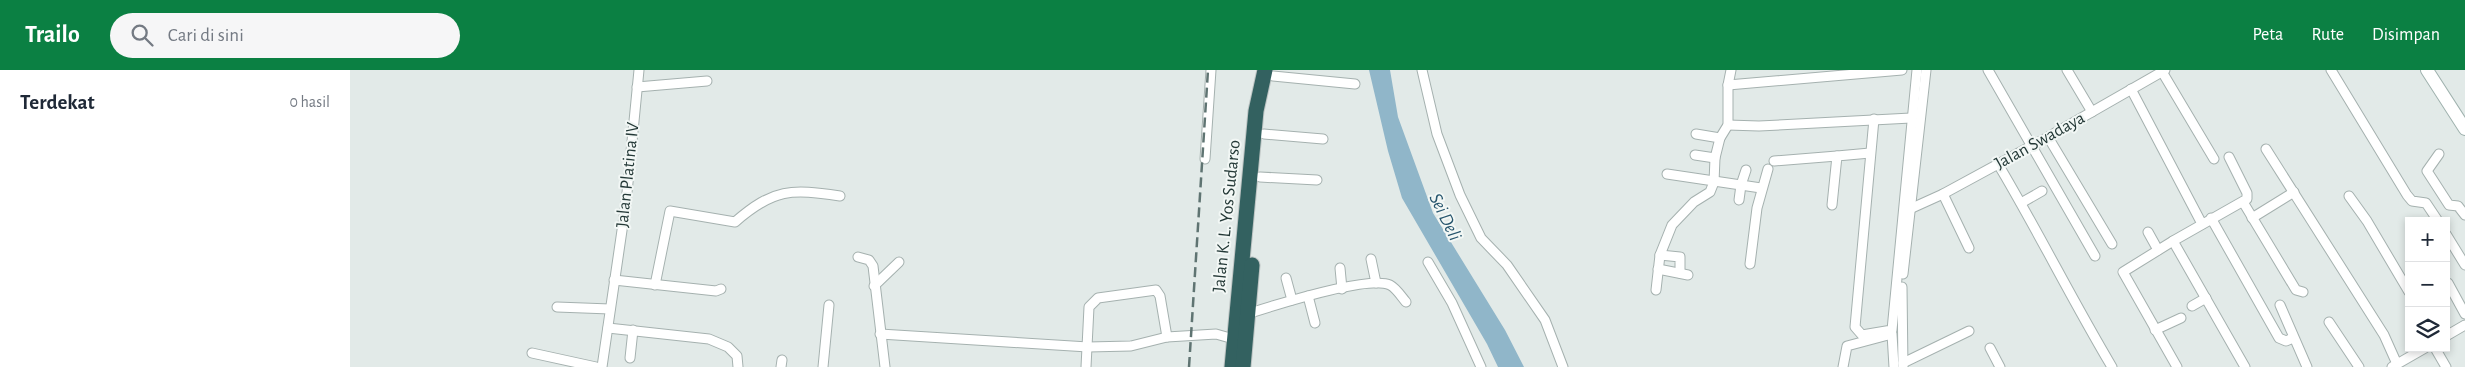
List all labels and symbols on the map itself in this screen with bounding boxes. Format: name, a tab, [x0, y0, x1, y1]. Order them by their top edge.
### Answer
street label: Jalan Swadaya	[1992, 109, 2088, 173]
street label: Jalan Platina IV	[614, 121, 643, 229]
street label: Jalan K. L. Yos Sudarso	[1210, 139, 1244, 293]
water label: Sei Deli	[1425, 190, 1465, 244]

